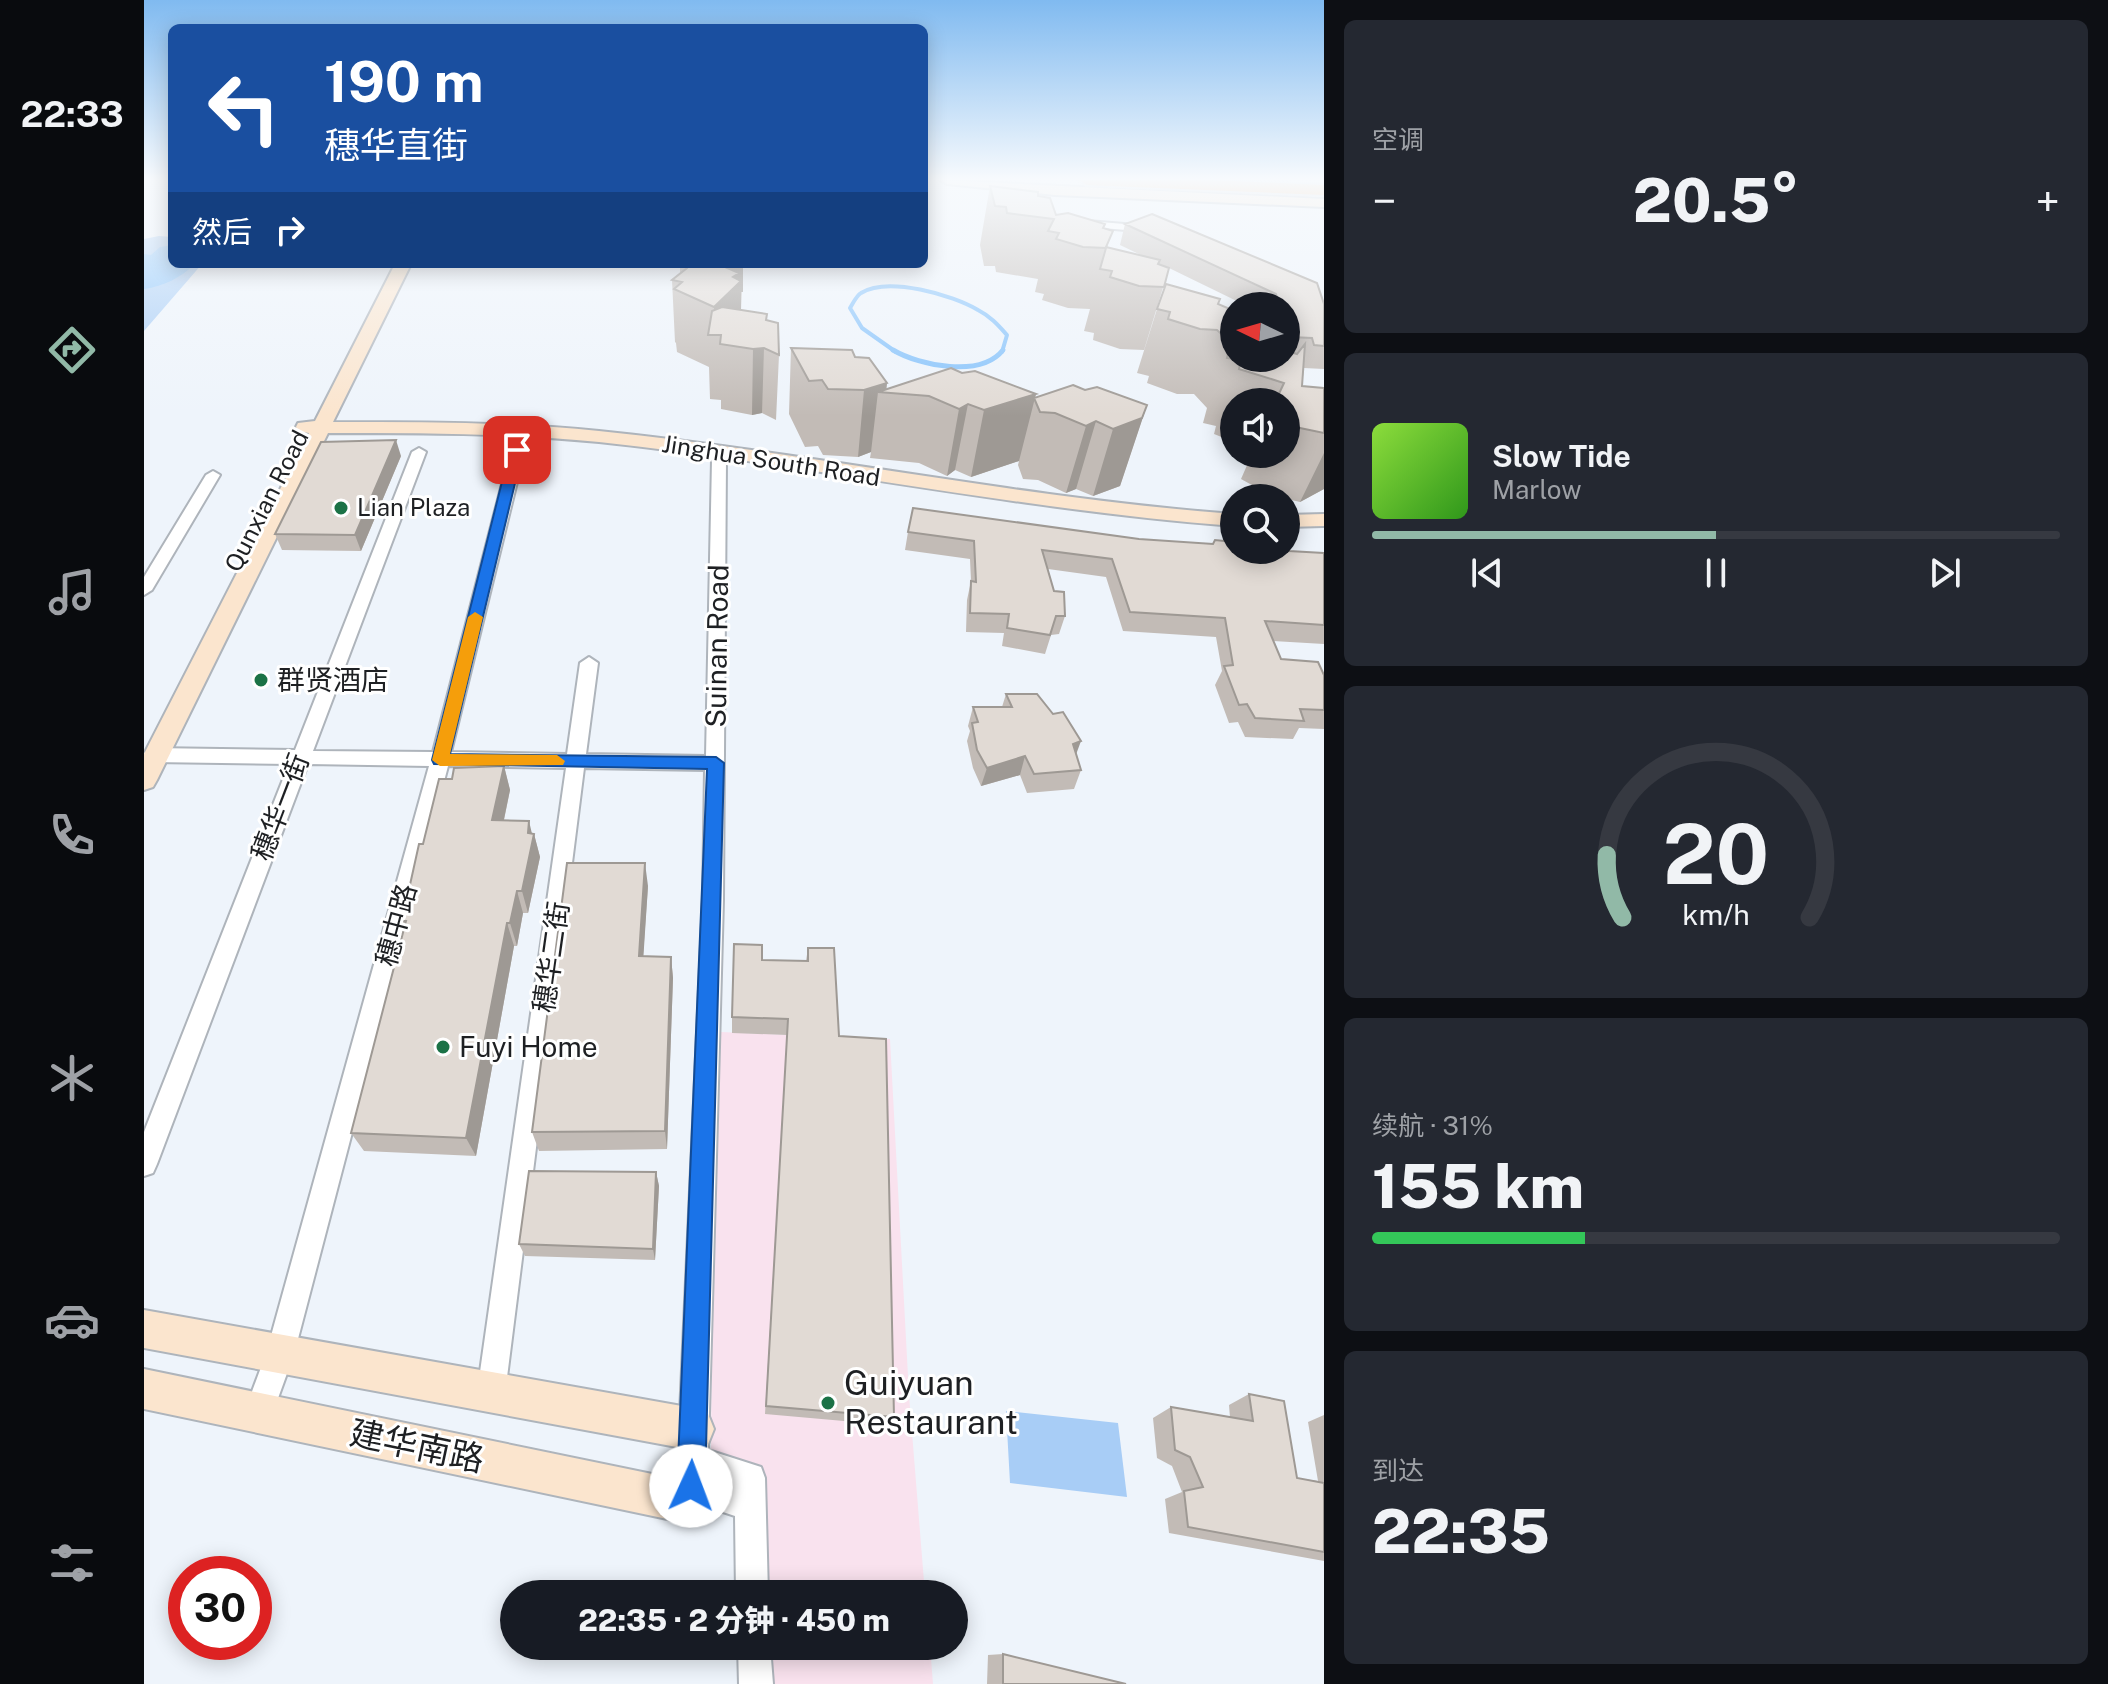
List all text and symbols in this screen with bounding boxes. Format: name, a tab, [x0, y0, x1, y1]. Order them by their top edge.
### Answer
text: 190 m	[324, 49, 484, 115]
icon: left	[192, 56, 296, 160]
text: 22:33	[20, 93, 124, 135]
text: 穗华直街	[324, 124, 468, 166]
text: 空调	[1372, 124, 1424, 155]
text: 20.5°	[1633, 165, 1799, 236]
text: −	[1372, 175, 1396, 227]
text: +	[2036, 175, 2060, 227]
icon: right	[268, 208, 312, 252]
text: 然后	[192, 214, 252, 250]
north arrow	[1220, 292, 1300, 372]
map controls	[1220, 292, 1300, 564]
icon: directions	[44, 322, 100, 378]
button: sound	[1220, 388, 1300, 468]
pin	[483, 416, 551, 484]
street label: Qunxian Road	[218, 425, 314, 576]
icon: arrive	[495, 428, 539, 472]
street label: Jinghua South Road	[660, 429, 882, 491]
text: Slow Tide	[1492, 438, 1631, 474]
text: Marlow	[1492, 474, 1582, 505]
button: search	[1220, 484, 1300, 564]
place label: Lian Plaza	[357, 493, 470, 521]
marker: Lian Plaza	[332, 499, 350, 517]
icon: previous	[1465, 551, 1509, 595]
icon: pause	[1694, 551, 1738, 595]
icon: next	[1923, 551, 1967, 595]
icon: music	[44, 564, 100, 620]
street label: Suinan Road	[699, 564, 734, 728]
place label: 群贤酒店	[277, 663, 389, 696]
marker: 群贤酒店	[252, 671, 270, 689]
street label: 穗华一街	[244, 749, 315, 865]
text: 20	[1663, 805, 1769, 903]
icon: phone	[44, 807, 100, 863]
street label: 穗中路	[369, 880, 422, 970]
text: km/h	[1682, 898, 1750, 931]
street label: 穗华二街	[526, 899, 575, 1015]
place label: Fuyi Home	[459, 1030, 598, 1063]
marker: Fuyi Home	[434, 1038, 452, 1056]
icon: climate	[44, 1050, 100, 1106]
text: 续航 · 31%	[1372, 1110, 1493, 1141]
text: 155 km	[1372, 1151, 1584, 1222]
icon: car	[44, 1292, 100, 1348]
place label: Guiyuan Restaurant	[844, 1363, 1018, 1442]
marker: Guiyuan Restaurant	[819, 1394, 837, 1412]
street label: 建华南路	[346, 1412, 488, 1480]
position arrow	[649, 1444, 733, 1528]
text: 到达	[1372, 1455, 1424, 1486]
text: 22:35	[1372, 1496, 1550, 1567]
icon: filters	[44, 1535, 100, 1591]
speed limit sign: 30	[168, 1556, 272, 1660]
text: 22:35 · 2 分钟 · 450 m	[578, 1602, 890, 1638]

